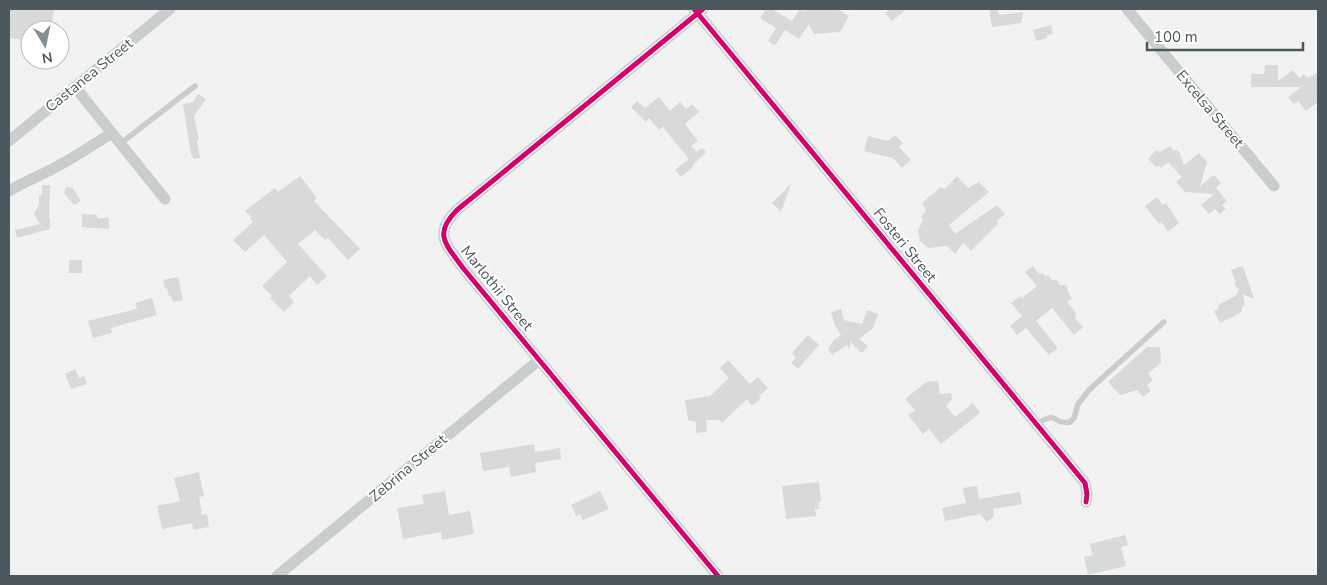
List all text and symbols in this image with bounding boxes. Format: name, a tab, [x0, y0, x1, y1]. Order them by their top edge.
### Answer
north arrow	[20, 20, 70, 70]
scale bar	[1147, 20, 1303, 52]
text: 100 m	[1154, 27, 1198, 47]
street label: Castanea Street	[41, 33, 138, 117]
text: N	[40, 47, 54, 68]
street label: Excelsa Street	[1172, 66, 1249, 153]
street label: Fosteri Street	[869, 204, 942, 287]
street label: Marlothii Street	[456, 241, 538, 335]
street label: Zebrina Street	[365, 429, 452, 506]

